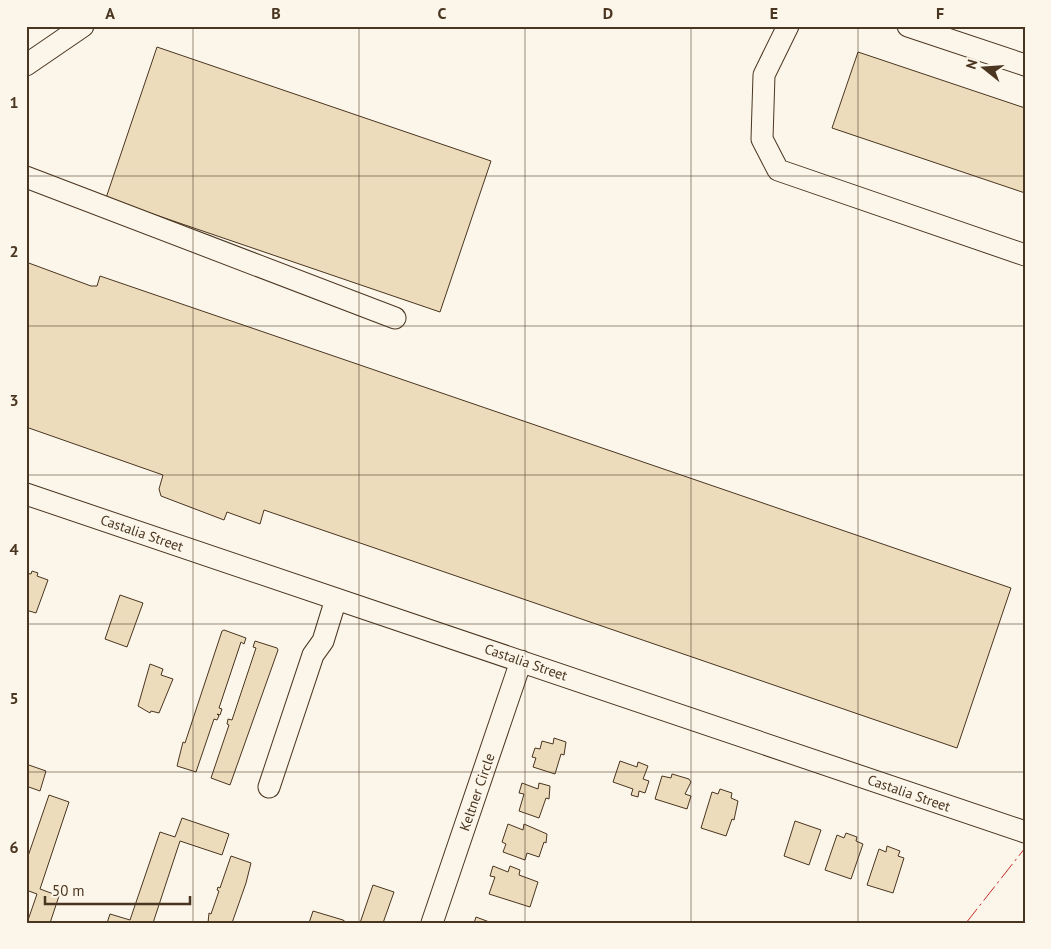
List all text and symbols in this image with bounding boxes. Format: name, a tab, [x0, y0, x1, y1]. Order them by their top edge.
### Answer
text: A	[105, 3, 115, 23]
text: B	[271, 3, 281, 23]
text: C	[438, 3, 447, 23]
text: D	[603, 3, 613, 23]
text: E	[770, 3, 778, 23]
text: F	[936, 3, 944, 23]
north arrow	[958, 42, 1008, 92]
text: N	[962, 57, 982, 71]
text: 1	[9, 92, 19, 112]
text: 2	[9, 241, 19, 261]
text: 3	[9, 390, 19, 410]
street label: Castalia Street	[98, 510, 186, 556]
text: 4	[9, 539, 19, 559]
street label: Castalia Street	[482, 639, 570, 685]
text: 5	[9, 688, 19, 708]
street label: Keltner Circle	[455, 751, 499, 833]
street label: Castalia Street	[865, 770, 953, 816]
text: 6	[9, 837, 19, 857]
scale bar	[45, 874, 190, 906]
text: 50 m	[52, 881, 85, 900]

